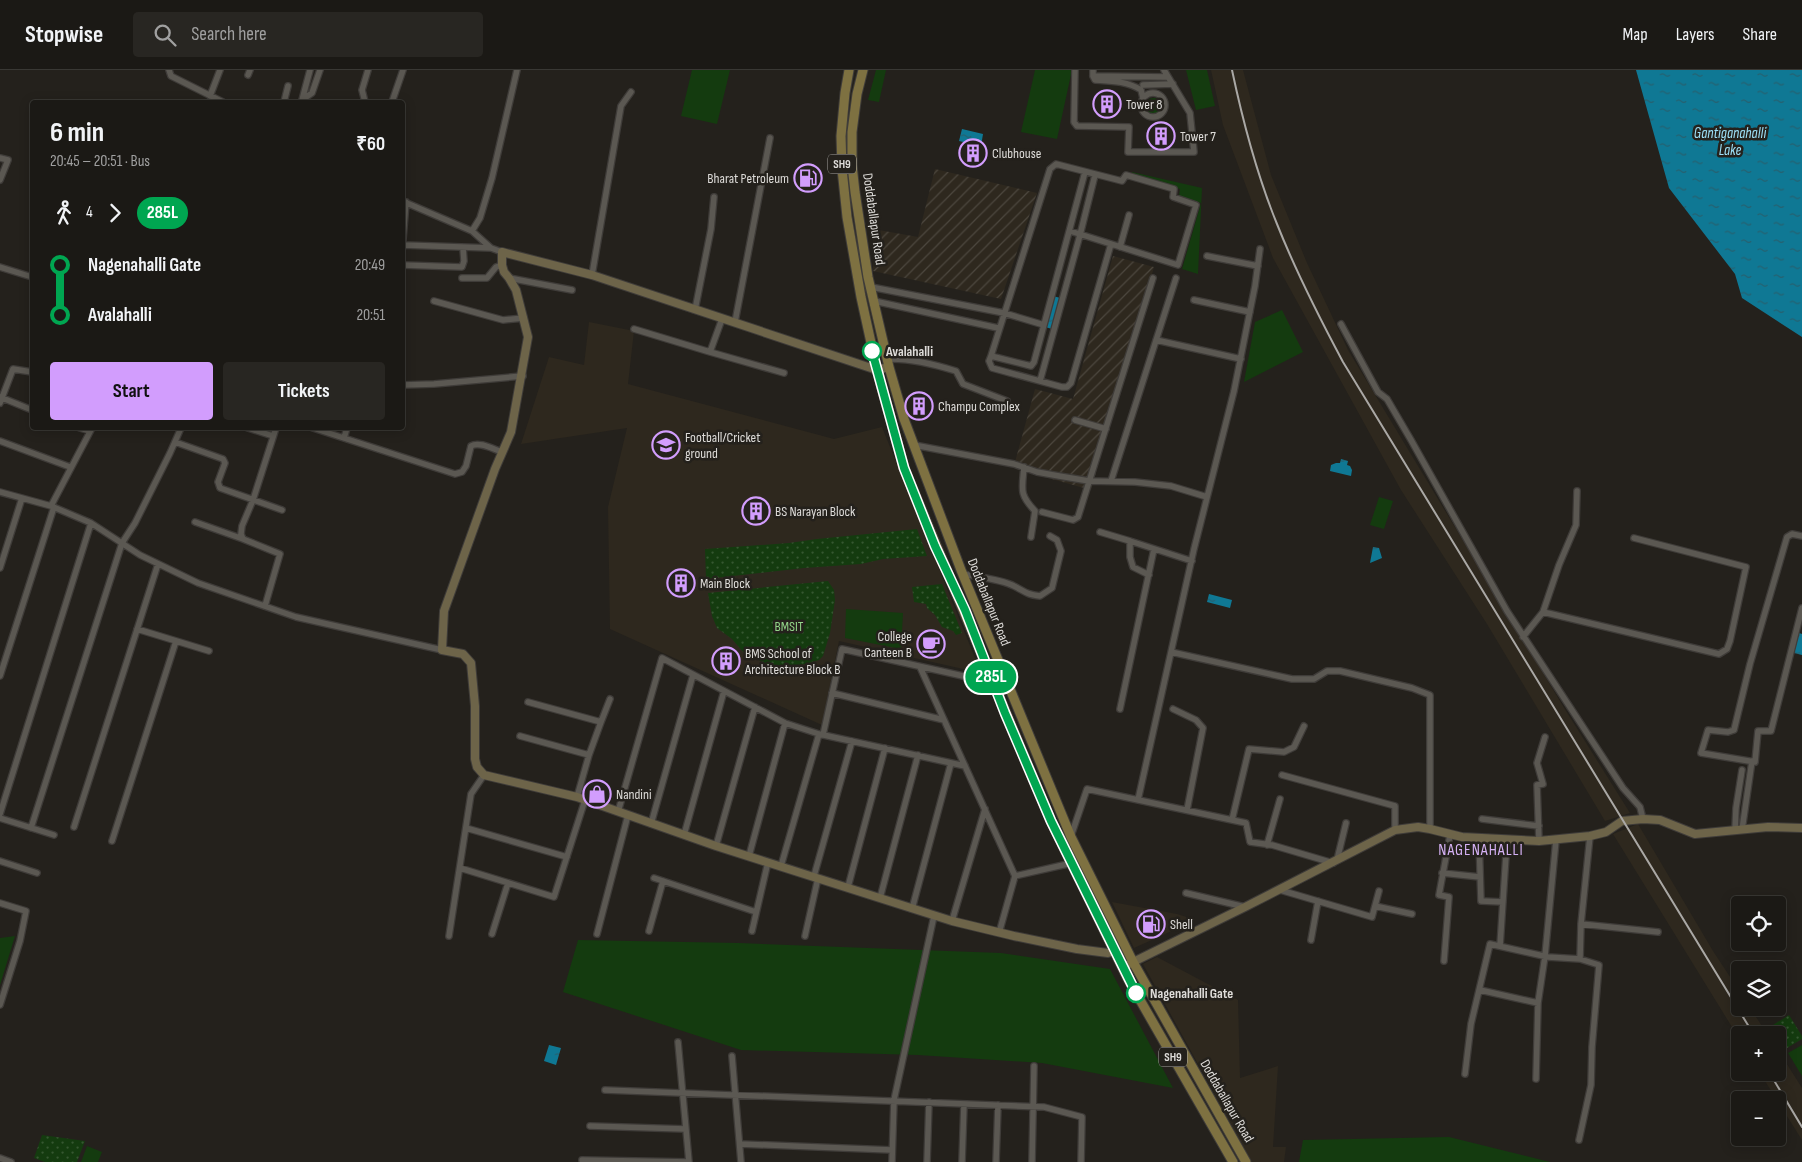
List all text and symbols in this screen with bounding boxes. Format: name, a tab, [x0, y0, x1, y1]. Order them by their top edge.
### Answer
search box	[133, 12, 483, 57]
text: Stopwise	[25, 20, 103, 49]
icon: search	[151, 21, 179, 49]
text: Search here	[191, 23, 267, 46]
text: Map	[1623, 24, 1648, 45]
text: Layers	[1676, 24, 1715, 45]
text: Share	[1743, 24, 1777, 45]
building icon: Tower 8	[1092, 89, 1122, 119]
place label: Tower 8	[1126, 96, 1162, 113]
text: 6 min	[50, 116, 104, 149]
building icon: Tower 7	[1146, 121, 1176, 151]
water label: Gantiganahalli Lake	[1694, 124, 1767, 160]
place label: Tower 7	[1180, 128, 1216, 145]
text: ₹60	[356, 133, 385, 156]
building icon: Clubhouse	[958, 138, 988, 168]
place label: Clubhouse	[992, 145, 1041, 162]
text: 20:45 – 20:51 · Bus	[50, 152, 150, 171]
road number: SH9	[828, 155, 856, 174]
fuel station icon: Bharat Petroleum	[793, 163, 823, 193]
place label: Bharat Petroleum	[707, 170, 789, 187]
street label: Doddaballapur Road	[859, 172, 889, 266]
icon: walk	[50, 199, 78, 227]
icon: forward	[101, 199, 129, 227]
text: 285L	[147, 202, 178, 223]
text: 4	[86, 203, 93, 222]
text: Nagenahalli Gate	[88, 254, 201, 277]
text: 20:49	[355, 256, 385, 275]
text: Avalahalli	[88, 304, 152, 327]
text: 20:51	[356, 306, 385, 325]
marker: Avalahalli	[862, 341, 882, 361]
place label: Avalahalli	[885, 343, 933, 360]
button: Start	[50, 362, 213, 420]
button: Tickets	[223, 362, 385, 420]
building icon: Champu Complex	[904, 391, 934, 421]
place label: Champu Complex	[938, 398, 1020, 415]
place label: Football/Cricket ground	[685, 429, 760, 462]
school or university icon: Football/Cricket ground	[651, 430, 681, 460]
building icon: BS Narayan Block	[741, 496, 771, 526]
place label: BS Narayan Block	[775, 503, 856, 520]
street label: Doddaballapur Road	[964, 556, 1014, 648]
building icon: Main Block	[666, 568, 696, 598]
place label: Main Block	[700, 575, 751, 592]
park label: BMSIT	[774, 618, 804, 635]
place label: College Canteen B	[864, 628, 912, 661]
cafe icon: College Canteen B	[916, 629, 946, 659]
place label: BMS School of Architecture Block B	[744, 645, 840, 678]
building icon: BMS School of Architecture Block B	[711, 646, 741, 676]
line badge: 285L	[956, 661, 1026, 693]
text: 285L	[975, 666, 1007, 687]
shop icon: Nandini	[582, 779, 612, 809]
place label: Nandini	[616, 786, 652, 803]
district label: NAGENAHALLI	[1438, 841, 1524, 860]
map controls	[1731, 896, 1786, 1146]
button: locate	[1731, 896, 1786, 951]
fuel station icon: Shell	[1136, 909, 1166, 939]
place label: Shell	[1170, 916, 1193, 933]
button: layers	[1731, 961, 1786, 1016]
marker: Nagenahalli Gate	[1126, 983, 1146, 1003]
place label: Nagenahalli Gate	[1150, 985, 1233, 1002]
button: +	[1731, 1026, 1786, 1081]
road number: SH9	[1159, 1048, 1187, 1066]
street label: Doddaballapur Road	[1196, 1057, 1258, 1146]
button: −	[1731, 1091, 1786, 1146]

